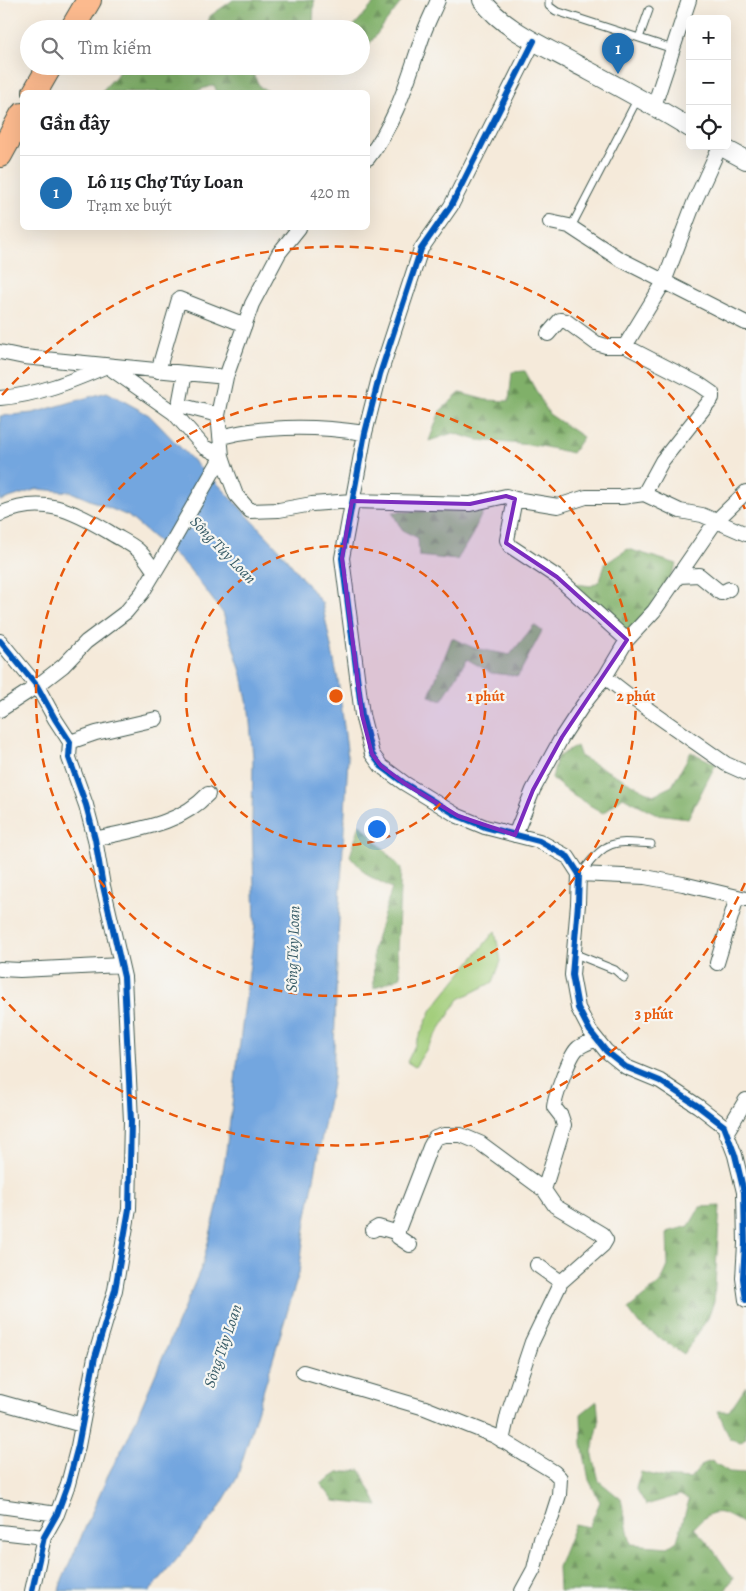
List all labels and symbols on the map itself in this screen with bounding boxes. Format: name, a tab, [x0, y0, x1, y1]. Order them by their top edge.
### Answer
pin: 1	[602, 33, 634, 74]
water label: Sông Túy Loan	[185, 511, 261, 589]
text: 1 phút	[467, 686, 505, 706]
text: 2 phút	[616, 686, 656, 706]
centre of rings	[327, 687, 345, 705]
your location	[364, 816, 390, 842]
water label: Sông Túy Loan	[280, 905, 306, 993]
text: 3 phút	[635, 1004, 673, 1024]
water label: Sông Túy Loan	[198, 1301, 248, 1391]

